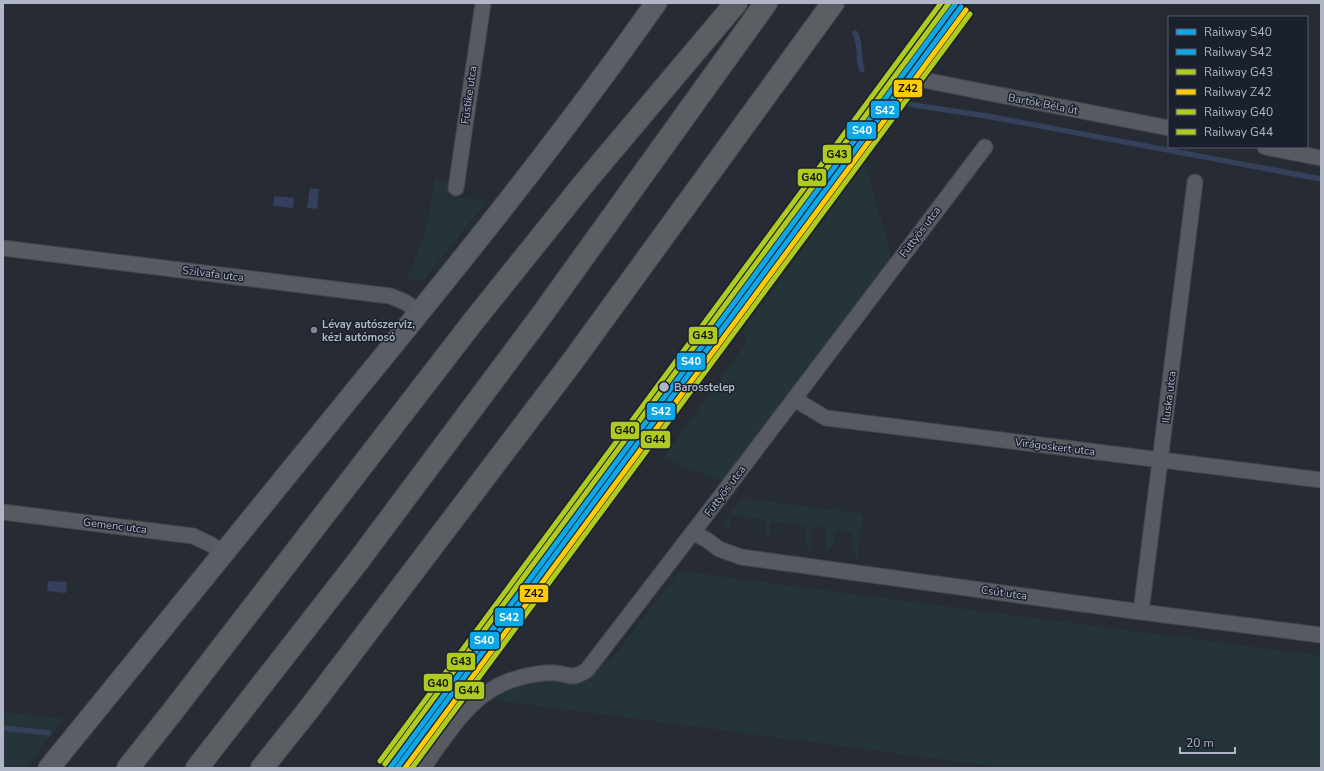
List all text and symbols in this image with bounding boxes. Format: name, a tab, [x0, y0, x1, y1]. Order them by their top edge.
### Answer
legend	[1168, 16, 1308, 148]
text: Railway S40	[1204, 24, 1272, 40]
text: Railway S42	[1204, 44, 1272, 60]
text: Railway G43	[1204, 64, 1273, 80]
street label: Füstike utca	[457, 65, 481, 125]
line badge: Z42	[893, 79, 923, 98]
text: Z42	[898, 81, 918, 96]
text: Railway Z42	[1204, 84, 1272, 100]
street label: Bartók Béla út	[1007, 90, 1079, 118]
line badge: S42	[870, 100, 900, 119]
text: S42	[875, 103, 895, 118]
text: Railway G40	[1204, 104, 1273, 120]
line badge: S40	[846, 121, 877, 140]
text: S40	[852, 123, 872, 138]
text: Railway G44	[1204, 124, 1273, 140]
line badge: G43	[822, 144, 852, 164]
text: G43	[826, 147, 848, 162]
line badge: G40	[797, 168, 827, 187]
text: G40	[801, 170, 823, 185]
street label: Füttyös utca	[896, 203, 944, 261]
street label: Szilvafa utca	[181, 263, 245, 285]
place label: Lévay autószerviz, kézi autómosó	[322, 317, 415, 345]
marker: Lévay autószerviz, kézi autómosó	[309, 325, 319, 335]
line badge: G43	[688, 326, 718, 345]
text: G43	[692, 328, 714, 343]
line badge: S40	[676, 352, 706, 371]
text: S40	[681, 354, 701, 369]
street label: Iluska utca	[1158, 370, 1180, 424]
marker: Barosstelep	[657, 380, 671, 394]
place label: Barosstelep	[674, 380, 735, 395]
line badge: S42	[646, 402, 676, 421]
text: S42	[651, 404, 671, 419]
line badge: G40	[610, 421, 640, 440]
text: G40	[614, 423, 636, 438]
line badge: G44	[640, 430, 671, 449]
text: G44	[644, 432, 666, 447]
street label: Virágoskert utca	[1013, 435, 1096, 459]
street label: Füttyös utca	[701, 462, 749, 520]
street label: Gemenc utca	[82, 515, 148, 537]
street label: Csút utca	[980, 582, 1028, 604]
line badge: Z42	[519, 584, 549, 603]
text: Z42	[524, 586, 544, 601]
line badge: S42	[494, 607, 524, 627]
text: S42	[499, 610, 519, 625]
line badge: S40	[469, 631, 500, 650]
text: S40	[474, 633, 494, 648]
line badge: G43	[446, 652, 476, 671]
text: G43	[450, 654, 472, 669]
line badge: G40	[423, 673, 453, 692]
text: G40	[427, 676, 449, 691]
line badge: G44	[454, 681, 485, 700]
text: G44	[458, 683, 480, 698]
scale bar	[1180, 729, 1235, 755]
text: 20 m	[1186, 735, 1214, 751]

